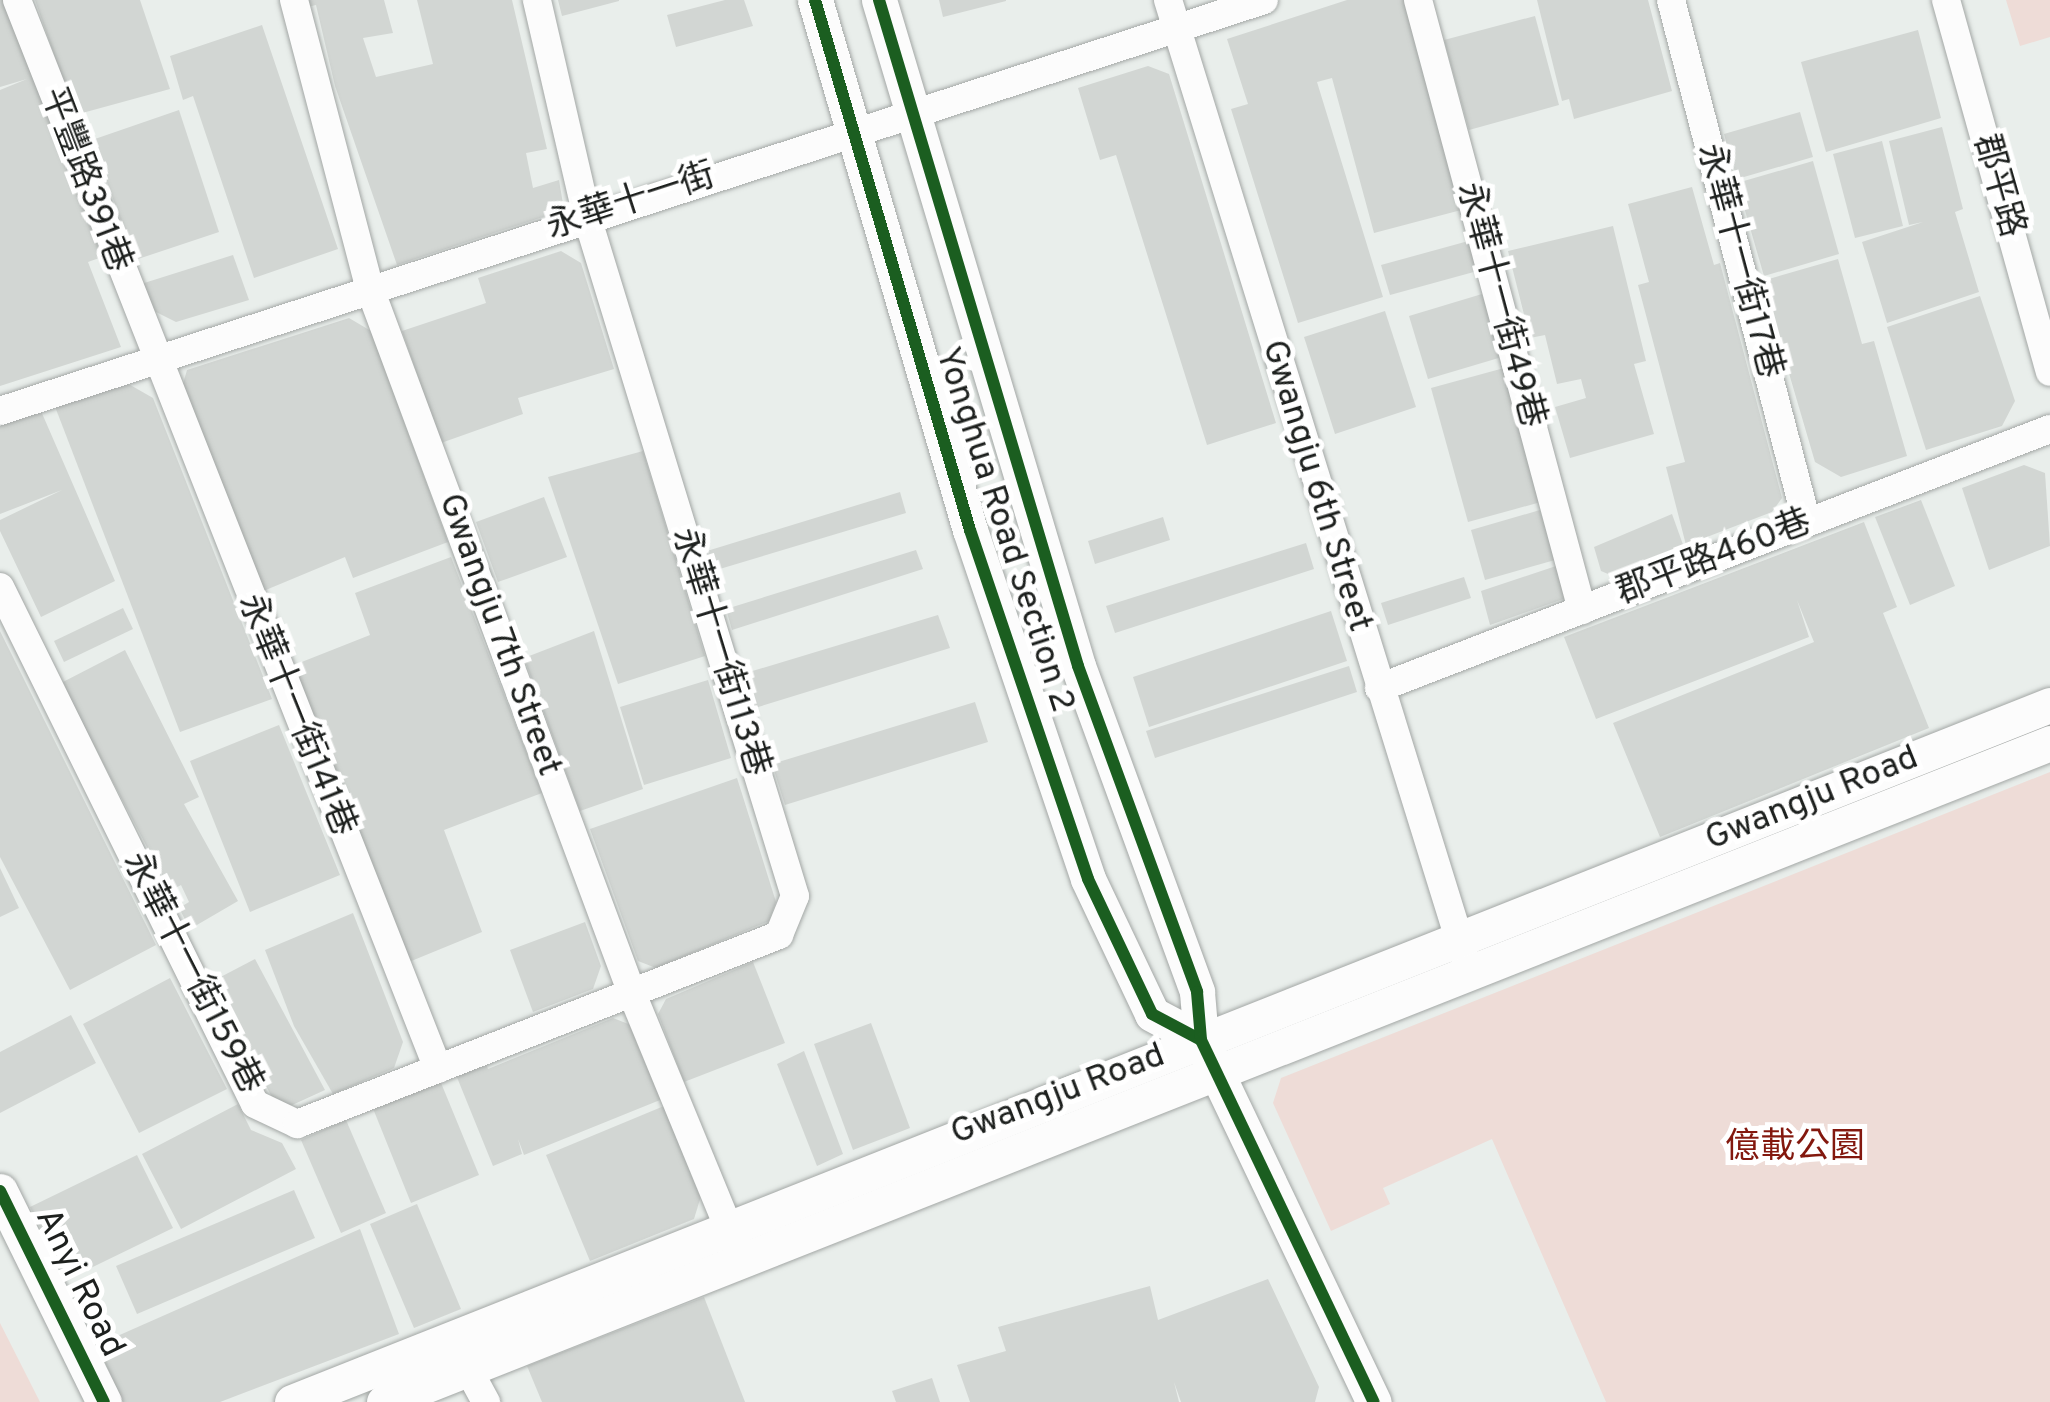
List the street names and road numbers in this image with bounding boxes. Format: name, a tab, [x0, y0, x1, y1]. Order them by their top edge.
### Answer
street label: 平豐路391巷	[31, 82, 139, 278]
street label: 郡平路	[1963, 130, 2033, 242]
street label: 永華十一街17巷	[1688, 139, 1790, 383]
street label: 永華十一街	[541, 155, 721, 249]
street label: 永華十一街49巷	[1447, 178, 1553, 432]
street label: Gwangju 6th Street	[1252, 335, 1380, 637]
street label: Yonghua Road Section 2	[925, 342, 1083, 718]
street label: Gwangju 7th Street	[428, 487, 570, 783]
street label: 郡平路460巷	[1611, 502, 1817, 614]
street label: 永華十一街113巷	[662, 523, 778, 781]
street label: 永華十一街141巷	[228, 588, 364, 842]
street label: Gwangju Road	[1699, 737, 1925, 861]
street label: 永華十一街159巷	[113, 845, 271, 1101]
street label: Gwangju Road	[945, 1035, 1171, 1155]
street label: Anyi Road	[25, 1202, 133, 1364]

